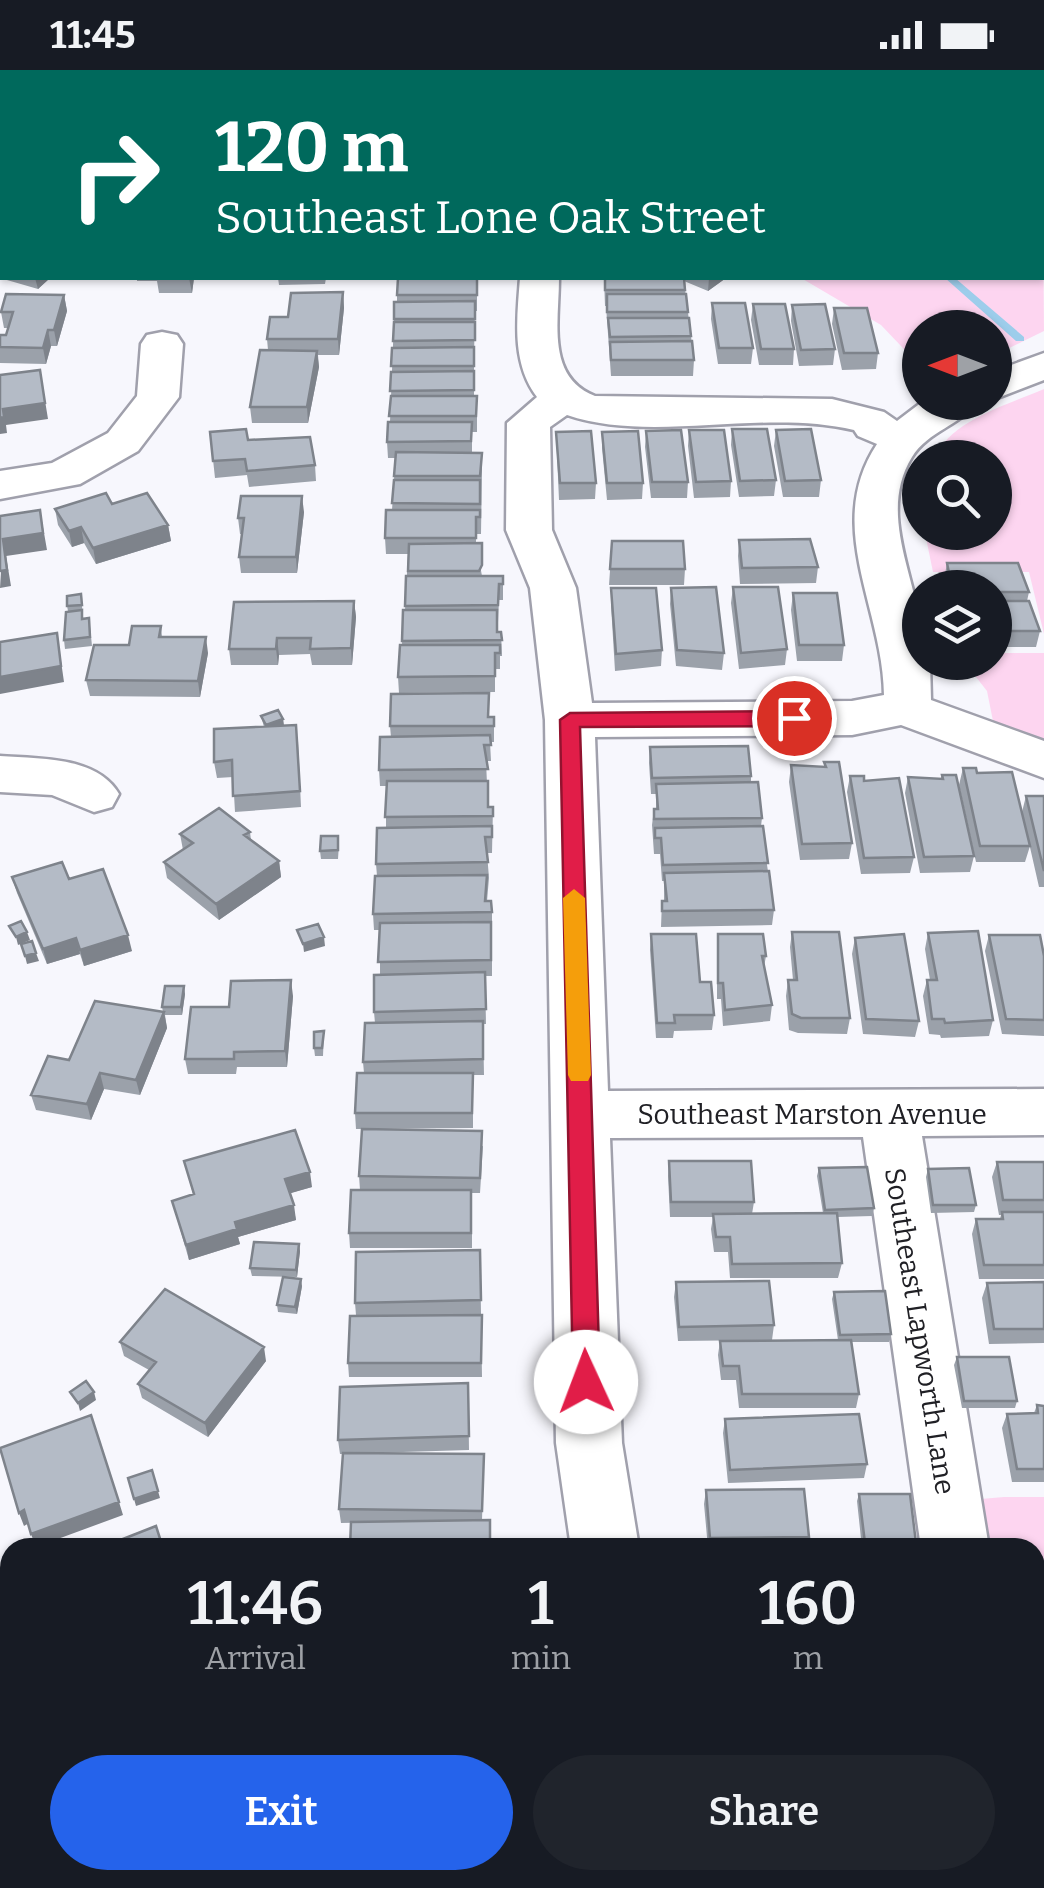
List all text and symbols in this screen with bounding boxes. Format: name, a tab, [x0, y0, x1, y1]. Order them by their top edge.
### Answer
text: 11:45	[50, 12, 136, 58]
text: 120 m	[215, 106, 408, 190]
icon: right	[50, 110, 180, 240]
text: Southeast Lone Oak Street	[215, 191, 766, 245]
north arrow	[902, 310, 1012, 420]
map controls	[902, 310, 1012, 680]
button: search	[902, 440, 1012, 550]
button: layers	[902, 570, 1012, 680]
pin	[752, 676, 837, 761]
icon: arrive	[767, 691, 822, 746]
street label: Southeast Marston Avenue	[637, 1098, 987, 1131]
street label: Southeast Lapworth Lane	[878, 1165, 962, 1497]
position arrow	[534, 1330, 638, 1434]
text: 11:46	[187, 1568, 323, 1640]
text: 1	[528, 1568, 554, 1640]
text: 160	[759, 1568, 858, 1640]
text: Arrival	[205, 1639, 306, 1677]
text: min	[511, 1639, 571, 1677]
text: m	[793, 1639, 823, 1677]
button: Exit	[50, 1755, 513, 1870]
button: Share	[533, 1755, 995, 1870]

